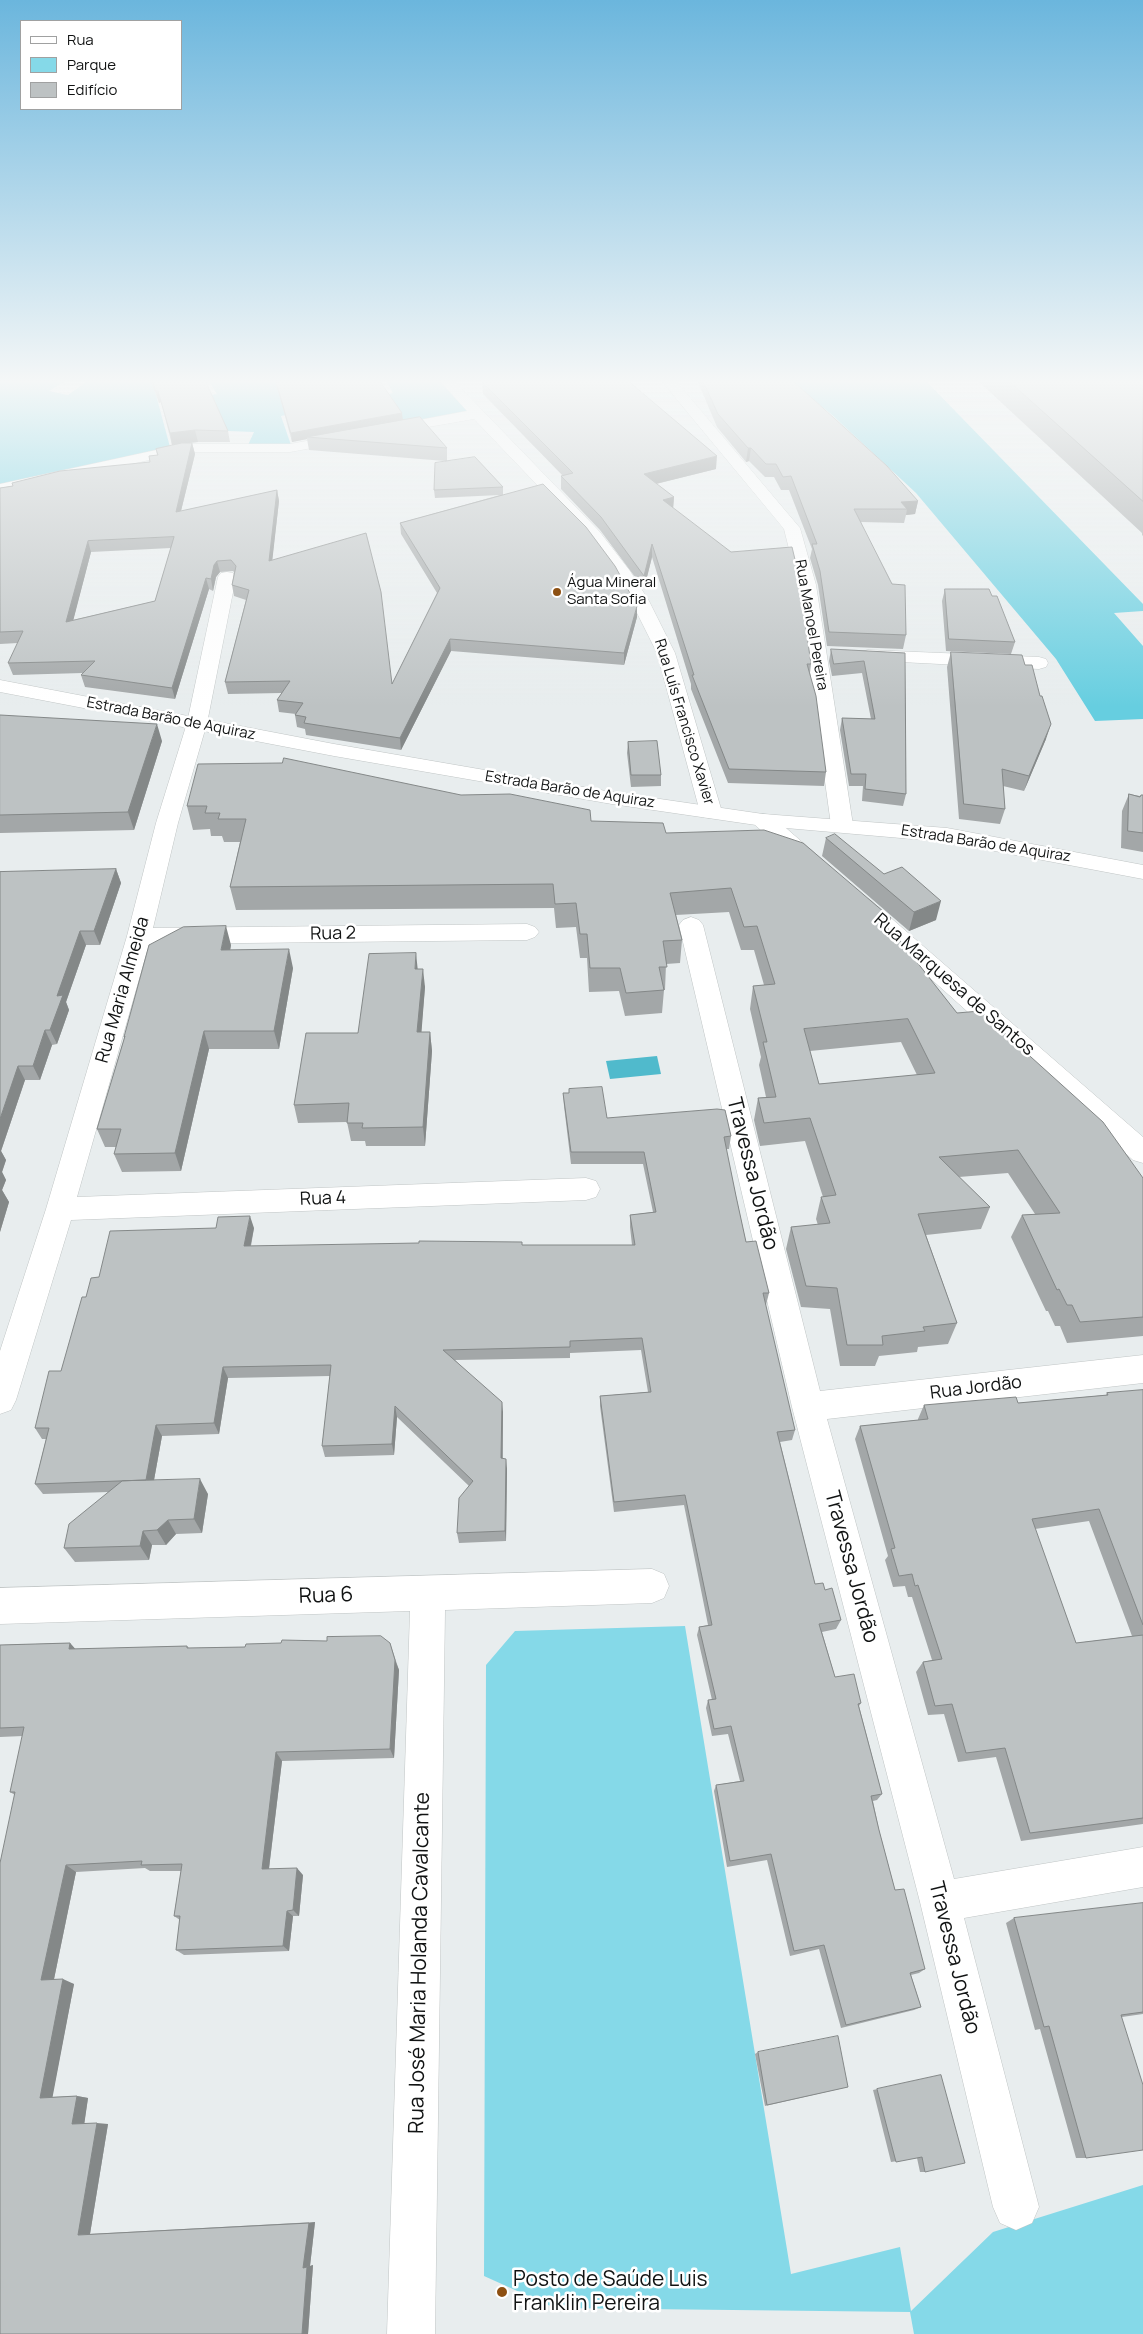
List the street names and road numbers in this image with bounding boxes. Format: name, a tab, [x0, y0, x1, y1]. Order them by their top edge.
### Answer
street label: Rua Manoel Pereira	[791, 558, 831, 692]
street label: Rua Luís Francisco Xavier	[650, 637, 718, 807]
street label: Estrada Barão de Aquiraz	[85, 694, 257, 744]
street label: Estrada Barão de Aquiraz	[484, 768, 656, 812]
street label: Estrada Barão de Aquiraz	[900, 822, 1072, 866]
street label: Rua Marquesa de Santos	[869, 909, 1039, 1061]
street label: Rua Maria Almeida	[92, 914, 154, 1066]
street label: Rua 2	[310, 923, 356, 945]
street label: Travessa Jordão	[721, 1095, 783, 1253]
street label: Rua 4	[300, 1187, 346, 1211]
street label: Rua Jordão	[929, 1372, 1023, 1404]
street label: Travessa Jordão	[819, 1488, 883, 1646]
street label: Rua 6	[298, 1582, 354, 1610]
street label: Rua José Maria Holanda Cavalcante	[404, 1792, 436, 2134]
street label: Travessa Jordão	[923, 1879, 985, 2037]

